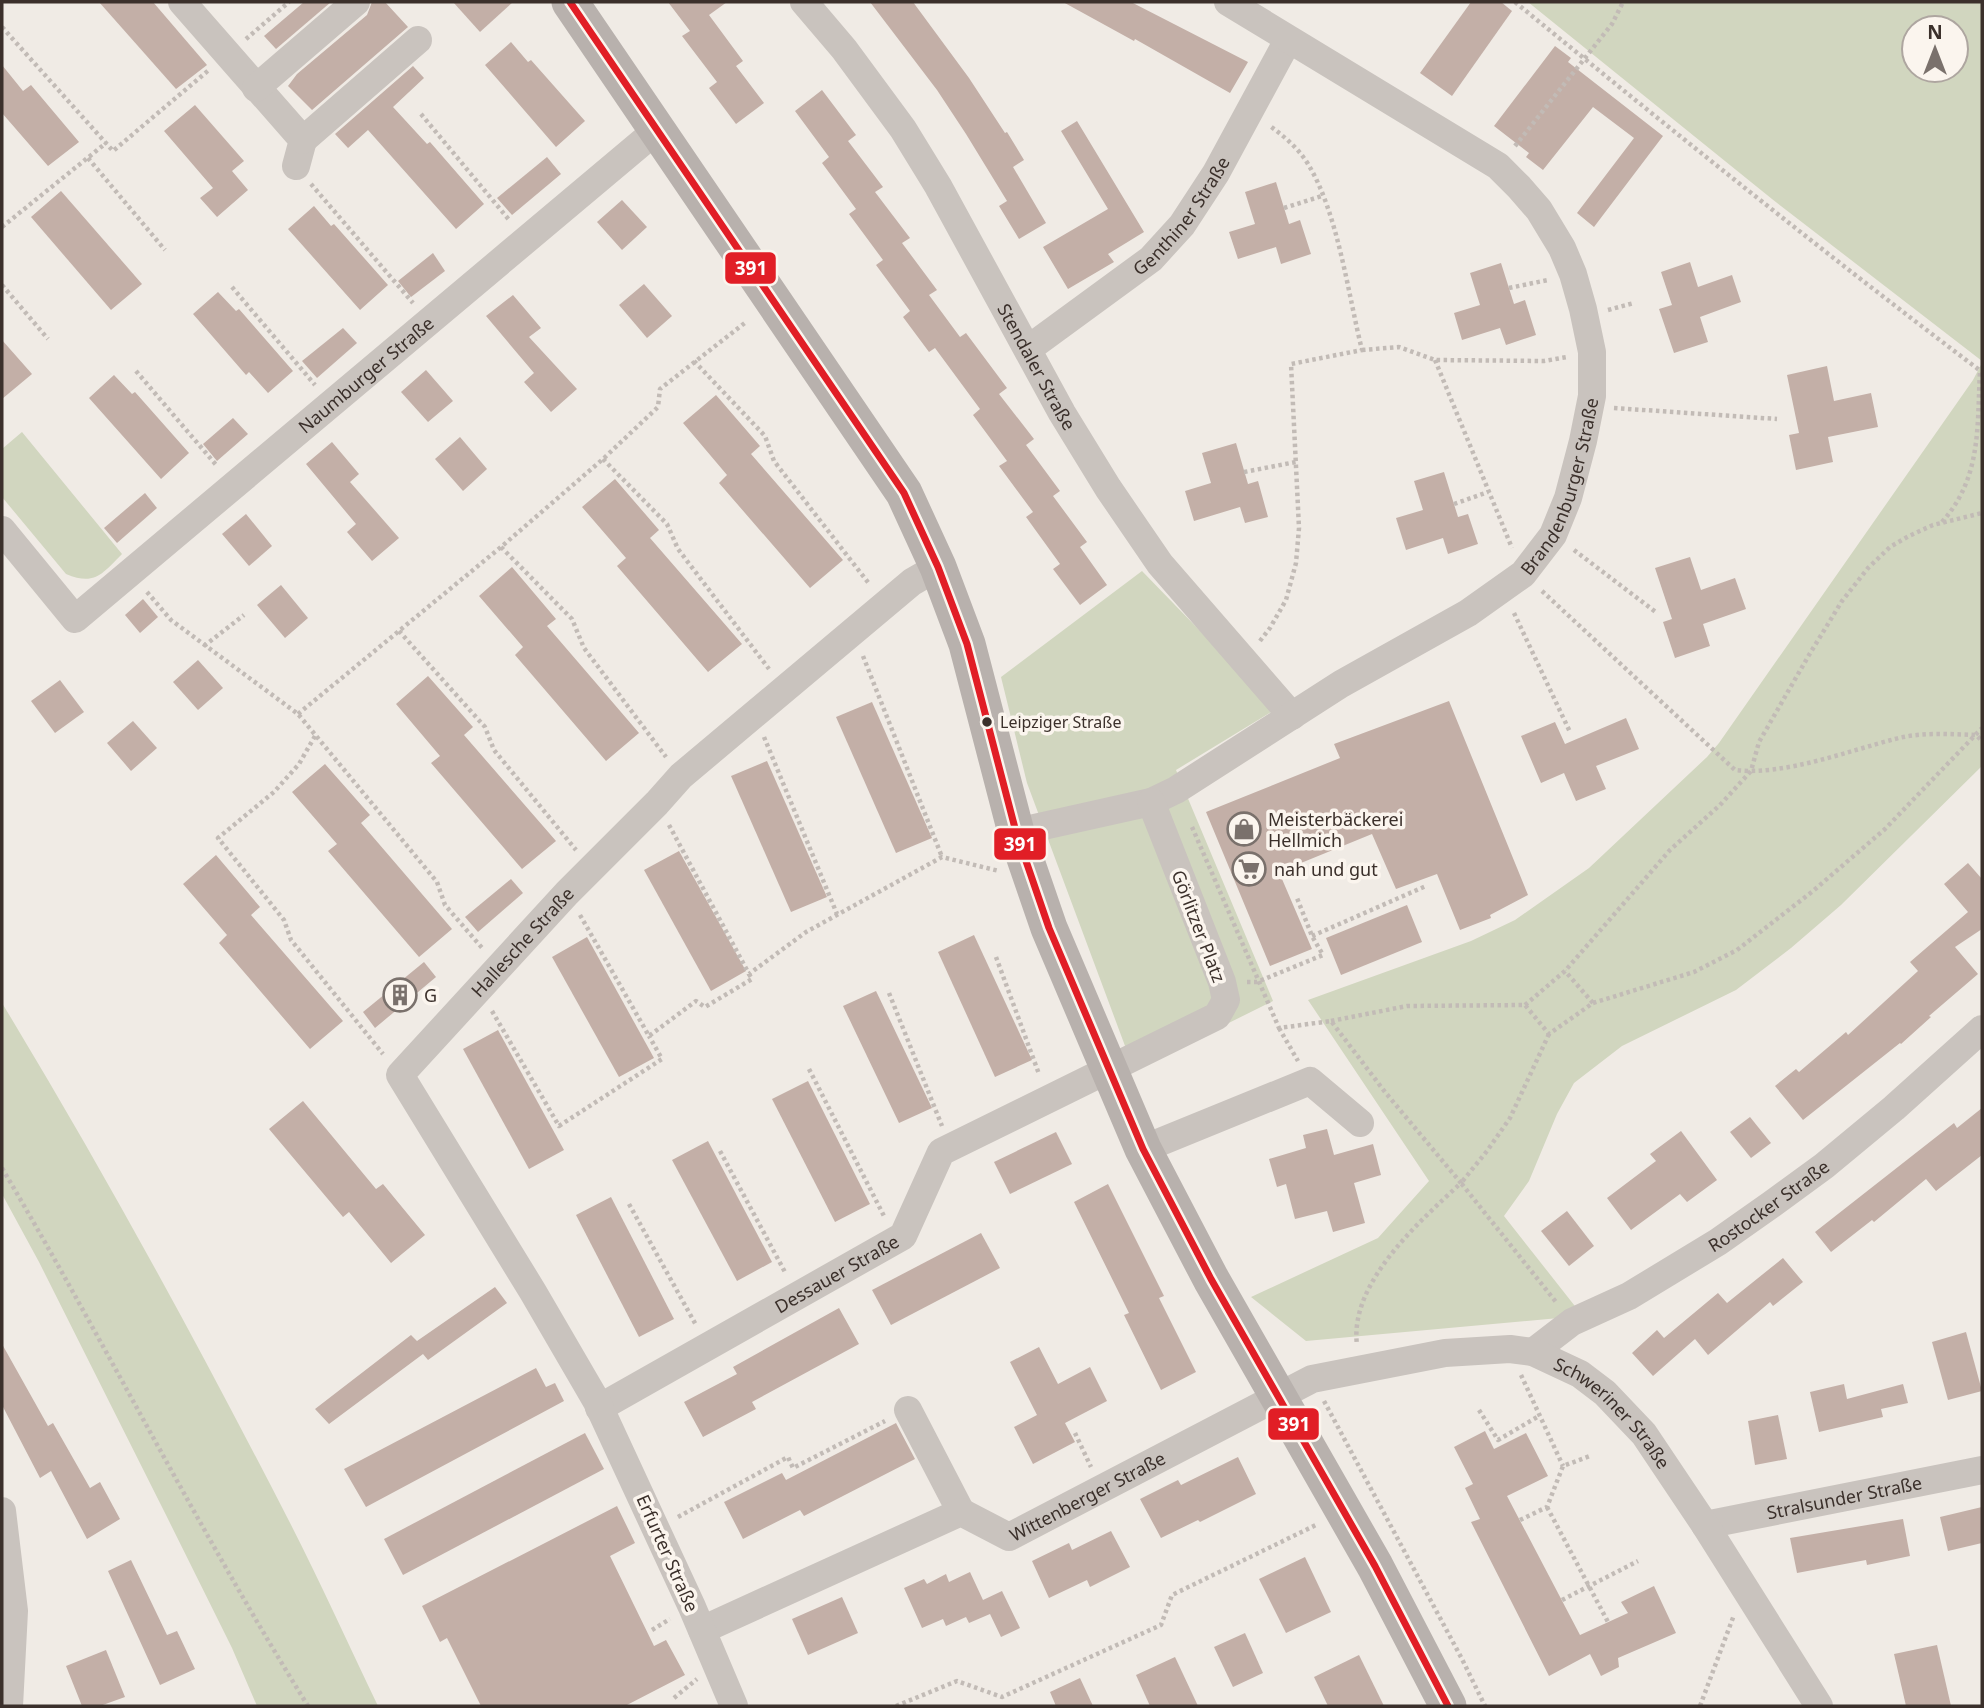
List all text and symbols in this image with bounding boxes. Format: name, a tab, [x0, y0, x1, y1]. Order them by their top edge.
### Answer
north arrow	[1900, 14, 1970, 84]
text: N	[1927, 19, 1943, 45]
street label: Genthiner Straße	[1128, 152, 1235, 280]
line badge: 391	[724, 251, 777, 285]
text: 391	[735, 255, 767, 281]
street label: Stendaler Straße	[992, 299, 1082, 434]
street label: Naumburger Straße	[293, 311, 438, 438]
street label: Brandenburger Straße	[1515, 395, 1603, 580]
place label: Leipziger Straße	[1000, 711, 1121, 733]
marker: Leipziger Straße	[980, 715, 994, 729]
place label: Meisterbäckerei Hellmich	[1268, 807, 1403, 852]
shop icon: Meisterbäckerei Hellmich	[1225, 810, 1263, 848]
line badge: 391	[993, 827, 1047, 861]
text: 391	[1004, 831, 1036, 857]
supermarket icon: nah und gut	[1230, 850, 1268, 888]
place label: nah und gut	[1274, 857, 1378, 881]
street label: Görlitzer Platz	[1167, 866, 1231, 986]
street label: Hallesche Straße	[466, 882, 579, 1002]
building icon: G	[381, 976, 419, 1014]
place label: G	[424, 983, 437, 1007]
street label: Rostocker Straße	[1703, 1154, 1834, 1257]
street label: Dessauer Straße	[770, 1229, 903, 1318]
street label: Schweriner Straße	[1550, 1351, 1676, 1473]
line badge: 391	[1267, 1407, 1320, 1441]
text: 391	[1278, 1411, 1310, 1437]
street label: Wittenberger Straße	[1005, 1446, 1169, 1547]
street label: Stralsunder Straße	[1765, 1470, 1924, 1524]
street label: Erfurter Straße	[631, 1491, 705, 1615]

